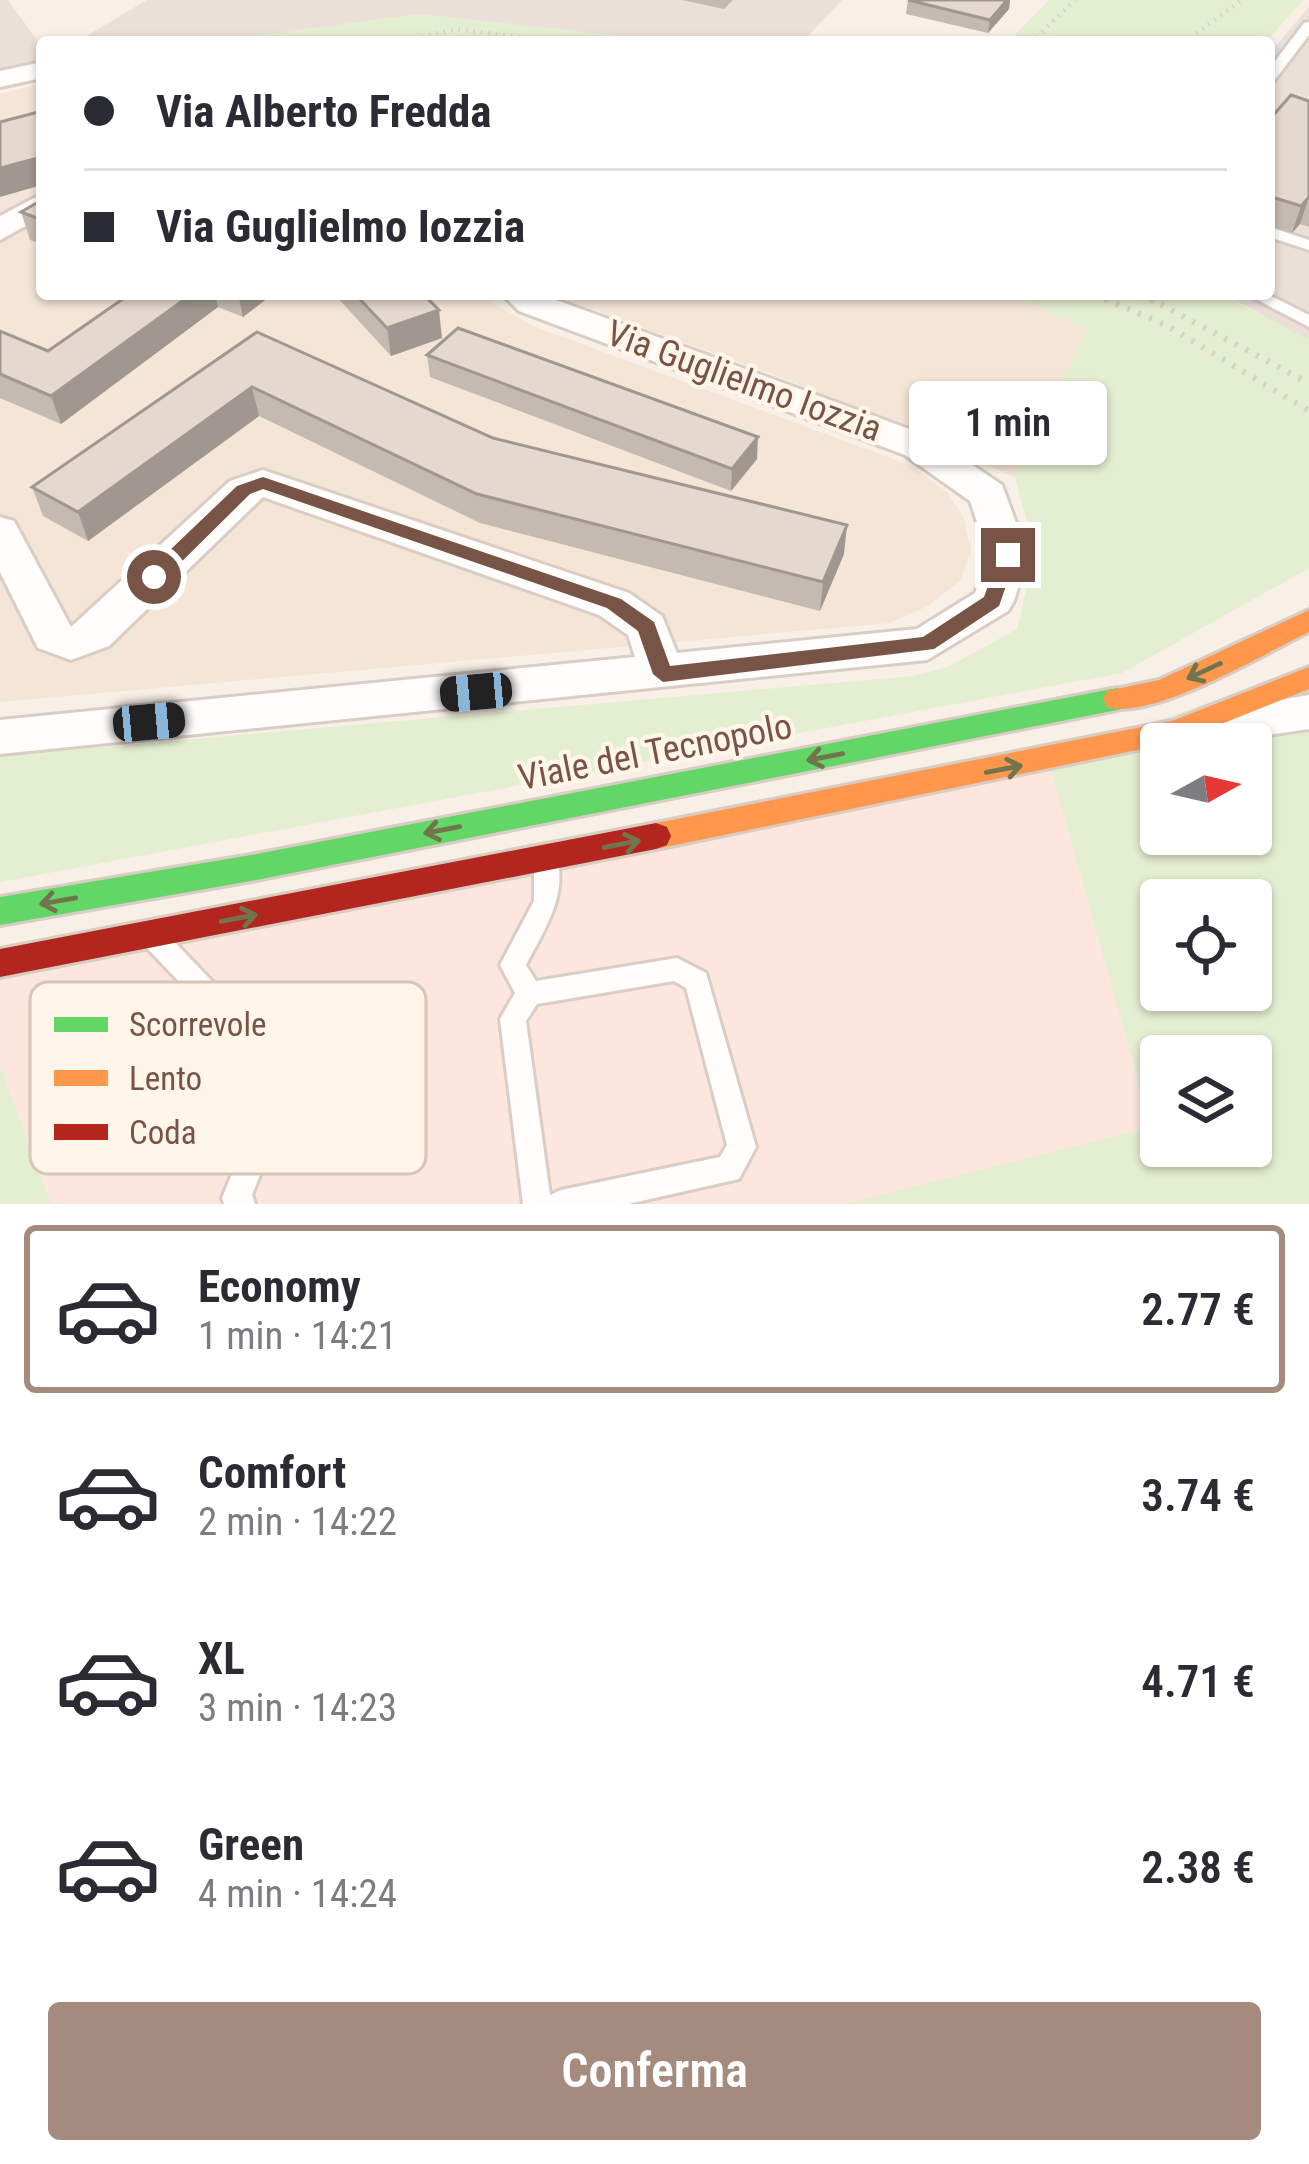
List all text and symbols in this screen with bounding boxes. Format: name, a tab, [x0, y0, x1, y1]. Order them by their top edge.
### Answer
text: Via Alberto Fredda	[156, 85, 492, 138]
text: Via Guglielmo Iozzia	[156, 200, 525, 253]
street label: Via Guglielmo Iozzia	[601, 312, 887, 450]
callout: 1 min	[909, 381, 1107, 465]
text: 1 min	[965, 400, 1051, 446]
route end	[981, 528, 1035, 582]
route start	[127, 550, 181, 604]
one-way arrow	[1187, 661, 1223, 683]
car	[439, 671, 513, 713]
car	[112, 701, 186, 743]
street label: Viale del Tecnopolo	[515, 705, 795, 799]
north arrow	[1140, 723, 1272, 855]
map controls	[1140, 723, 1272, 1167]
one-way arrow	[806, 747, 845, 769]
one-way arrow	[984, 757, 1023, 779]
one-way arrow	[423, 820, 462, 842]
one-way arrow	[601, 832, 640, 854]
button: locate	[1140, 879, 1272, 1011]
one-way arrow	[40, 891, 79, 914]
one-way arrow	[218, 906, 257, 928]
legend	[30, 982, 426, 1174]
text: Scorrevole	[129, 1005, 266, 1044]
button: layers	[1140, 1035, 1272, 1167]
text: Lento	[129, 1059, 202, 1098]
text: Coda	[129, 1113, 196, 1152]
icon: car	[54, 1255, 162, 1363]
text: Economy	[198, 1260, 361, 1313]
text: 2.77 €	[1141, 1283, 1255, 1336]
text: 1 min · 14:21	[198, 1313, 397, 1359]
icon: car	[54, 1441, 162, 1549]
text: Comfort	[198, 1446, 346, 1499]
text: 3.74 €	[1141, 1469, 1255, 1522]
text: 2 min · 14:22	[198, 1499, 397, 1545]
icon: car	[54, 1627, 162, 1735]
text: XL	[198, 1632, 245, 1685]
text: 4.71 €	[1141, 1655, 1255, 1708]
text: 3 min · 14:23	[198, 1685, 397, 1731]
icon: car	[54, 1813, 162, 1921]
text: Green	[198, 1818, 304, 1871]
text: 2.38 €	[1141, 1841, 1255, 1894]
text: 4 min · 14:24	[198, 1871, 397, 1917]
button: Conferma	[48, 2002, 1261, 2140]

